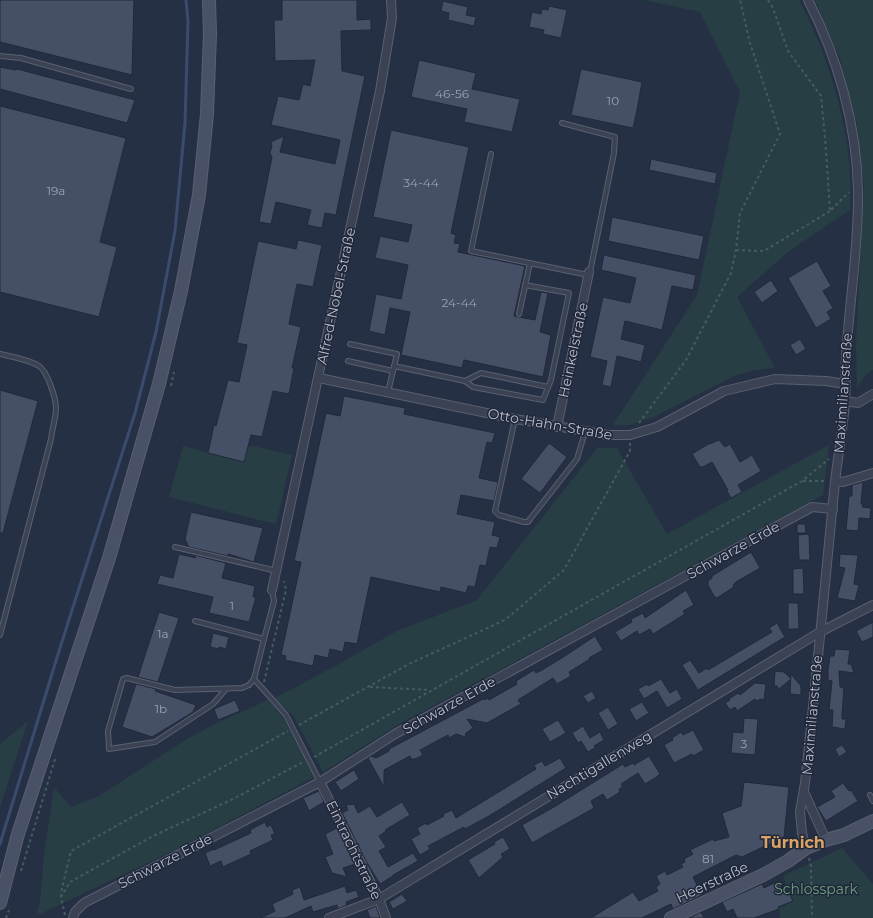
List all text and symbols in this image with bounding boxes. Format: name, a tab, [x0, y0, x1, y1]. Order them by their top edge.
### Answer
house number: 46-56	[435, 86, 469, 101]
house number: 10	[607, 93, 619, 108]
house number: 34-44	[403, 175, 439, 190]
house number: 19a	[47, 183, 65, 198]
street label: Alfred-Nobel-Straße	[313, 226, 359, 366]
house number: 24-44	[441, 295, 477, 310]
street label: Heinkelstraße	[554, 301, 592, 399]
street label: Maximilianstraße	[830, 332, 856, 454]
street label: Otto-Hahn-Straße	[486, 404, 614, 444]
street label: Schwarze Erde	[683, 517, 783, 583]
house number: 1	[230, 598, 234, 613]
house number: 1a	[157, 626, 169, 641]
street label: Maximilianstraße	[798, 654, 826, 776]
street label: Schwarze Erde	[399, 672, 499, 738]
house number: 1b	[155, 701, 167, 716]
street label: Nachtigallenweg	[543, 726, 655, 804]
house number: 3	[741, 736, 748, 751]
street label: Eintrachtstraße	[322, 797, 386, 903]
street label: Schwarze Erde	[115, 829, 215, 893]
district label: Türnich	[761, 833, 825, 852]
house number: 81	[702, 851, 714, 866]
street label: Heerstraße	[673, 857, 751, 907]
park label: Schlosspark	[774, 880, 858, 898]

